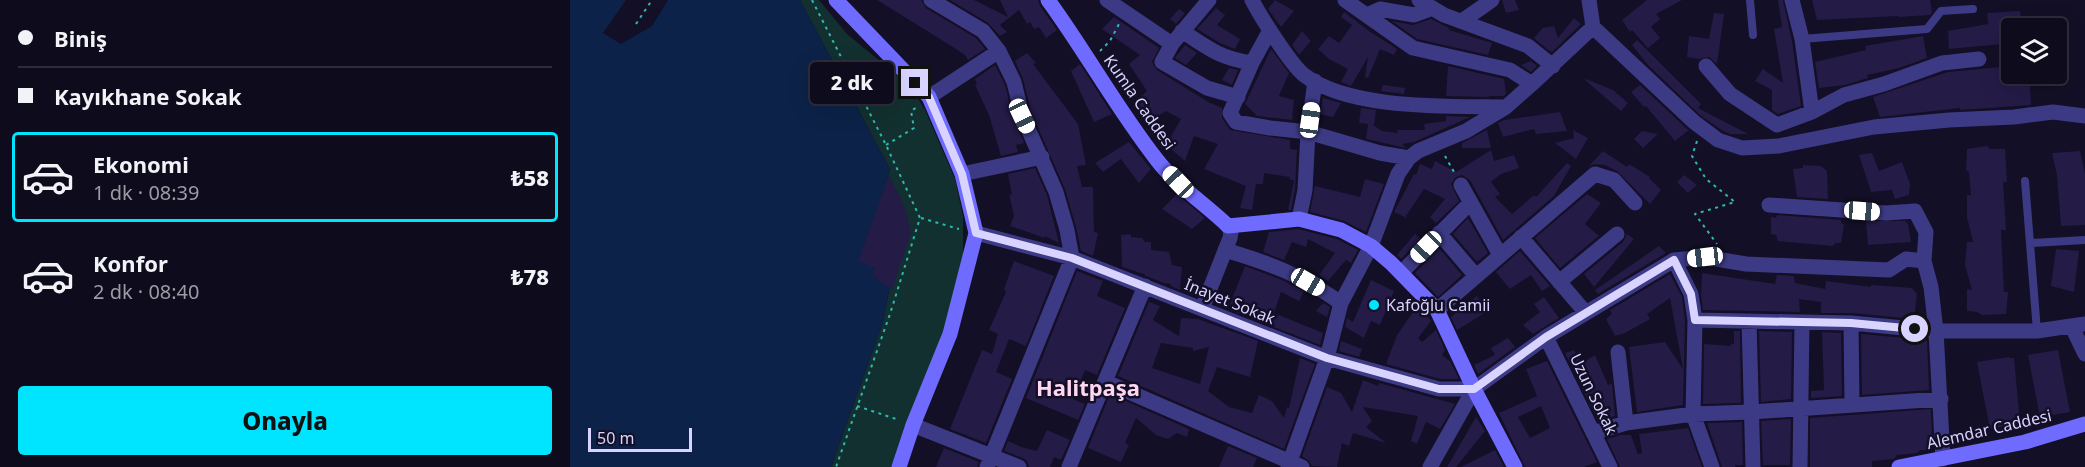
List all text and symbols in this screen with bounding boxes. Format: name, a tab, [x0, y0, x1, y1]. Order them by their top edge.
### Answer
map controls	[2001, 18, 2067, 84]
button: layers	[2001, 18, 2067, 84]
text: Biniş	[54, 23, 107, 53]
street label: Kumla Caddesi	[1099, 50, 1181, 154]
callout: 2 dk	[810, 62, 894, 104]
text: 2 dk	[831, 69, 873, 96]
route end	[901, 69, 928, 96]
text: Kayıkhane Sokak	[54, 81, 242, 111]
car	[1006, 96, 1038, 136]
car	[1299, 101, 1321, 139]
text: Ekonomi	[93, 149, 189, 179]
icon: car	[21, 150, 75, 204]
text: ₺58	[511, 162, 549, 192]
car	[1159, 163, 1197, 201]
text: 1 dk · 08:39	[93, 179, 200, 206]
car	[1843, 201, 1881, 221]
car	[1407, 228, 1445, 266]
car	[1686, 246, 1724, 268]
text: Konfor	[93, 248, 168, 278]
icon: car	[21, 249, 75, 303]
text: ₺78	[511, 261, 549, 291]
car	[1288, 265, 1328, 299]
street label: İnayet Sokak	[1181, 273, 1279, 329]
text: 2 dk · 08:40	[93, 278, 200, 305]
place label: Kafoğlu Camii	[1386, 294, 1490, 316]
marker: Kafoğlu Camii	[1367, 298, 1381, 312]
route start	[1901, 315, 1928, 342]
street label: Uzun Sokak	[1565, 350, 1623, 439]
district label: Halitpaşa	[1036, 372, 1140, 402]
button: Onayla	[18, 386, 552, 455]
street label: Alemdar Caddesi	[1924, 404, 2054, 454]
scale bar	[588, 425, 692, 452]
text: 50 m	[597, 427, 634, 449]

